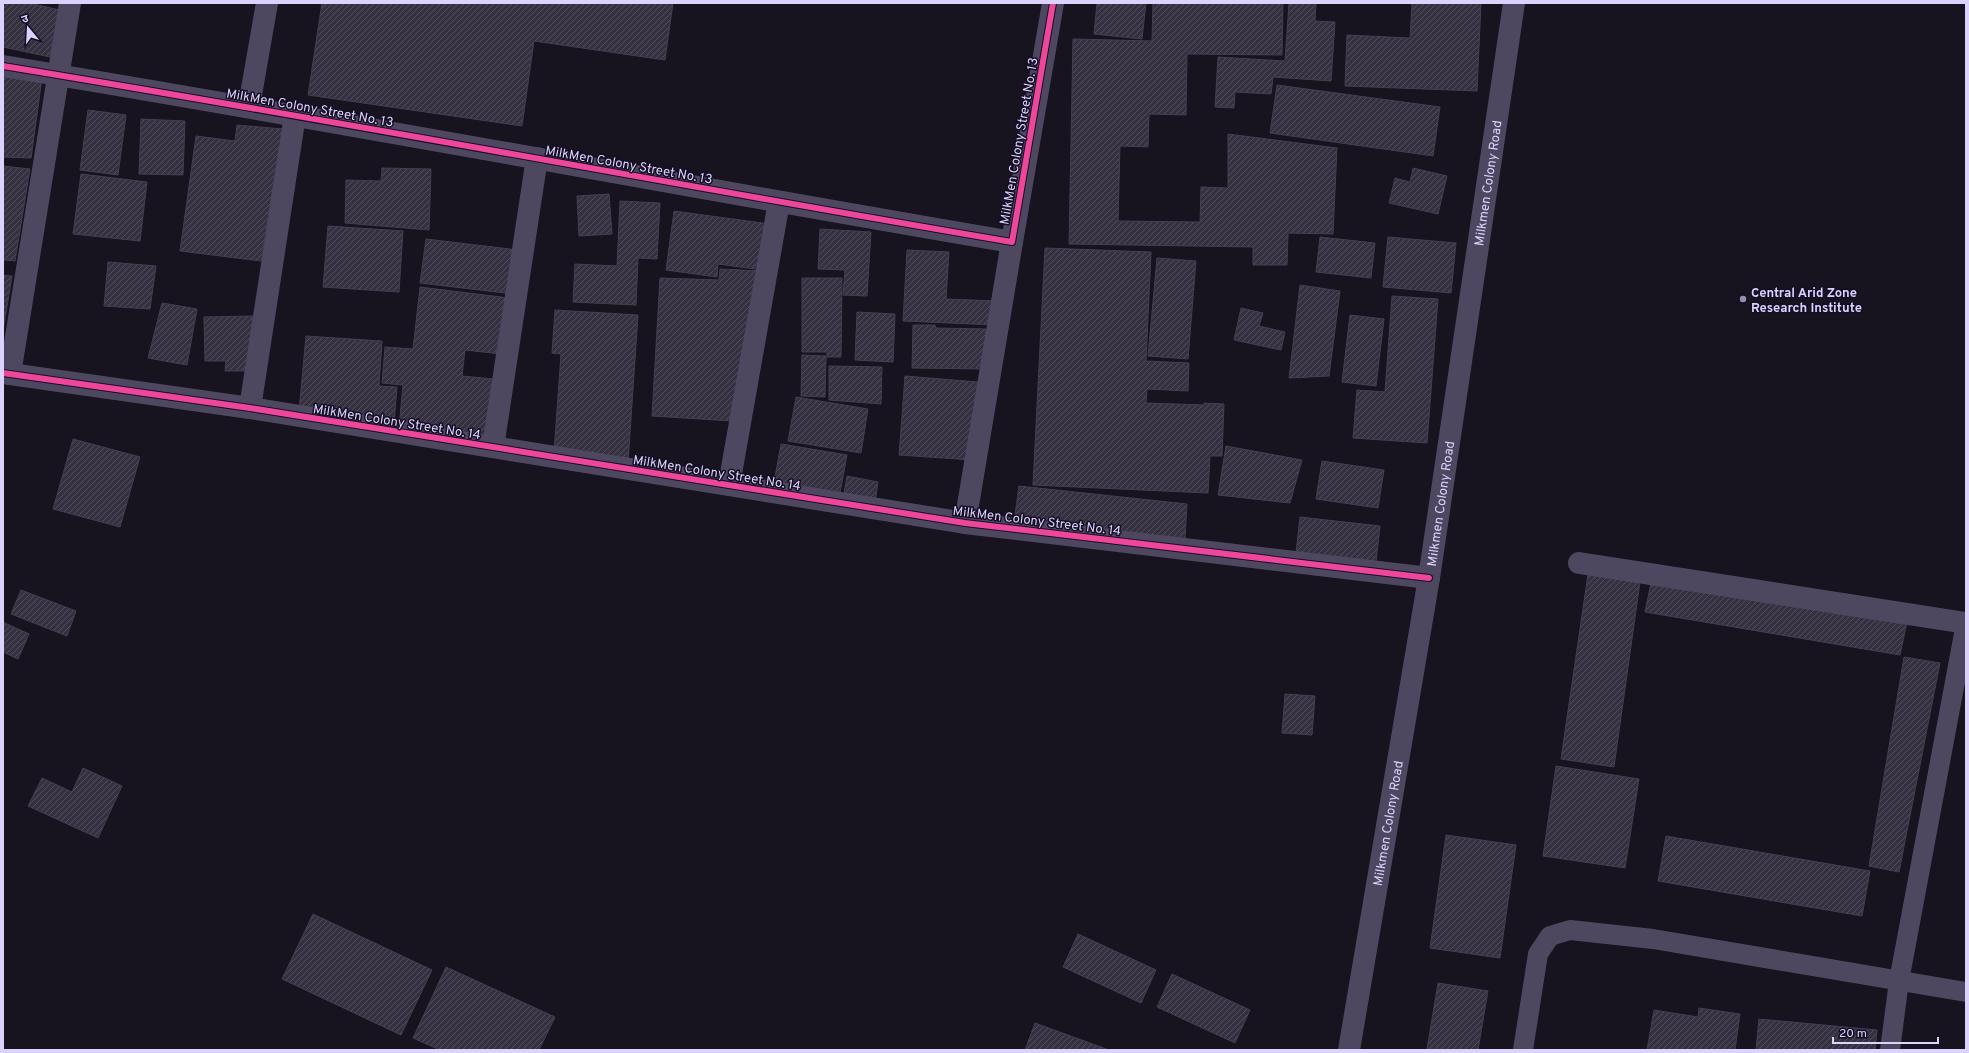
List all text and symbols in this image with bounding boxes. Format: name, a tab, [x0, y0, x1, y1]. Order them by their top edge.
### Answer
north arrow	[8, 8, 48, 48]
text: उ	[20, 12, 31, 27]
street label: MilkMen Colony Street No. 13	[997, 56, 1043, 226]
street label: MilkMen Colony Street No. 13	[225, 86, 395, 132]
street label: Milkmen Colony Road	[1472, 120, 1507, 247]
street label: MilkMen Colony Street No. 13	[544, 143, 714, 189]
place label: Central Arid Zone Research Institute	[1751, 286, 1862, 317]
marker: Central Arid Zone Research Institute	[1738, 294, 1748, 304]
street label: MilkMen Colony Street No. 14	[312, 402, 482, 444]
street label: Milkmen Colony Road	[1425, 440, 1459, 568]
street label: MilkMen Colony Street No. 14	[632, 453, 802, 495]
street label: MilkMen Colony Street No. 14	[952, 504, 1122, 540]
street label: Milkmen Colony Road	[1371, 760, 1408, 887]
scale bar	[1833, 1019, 1938, 1045]
text: 20 m	[1839, 1026, 1867, 1042]

